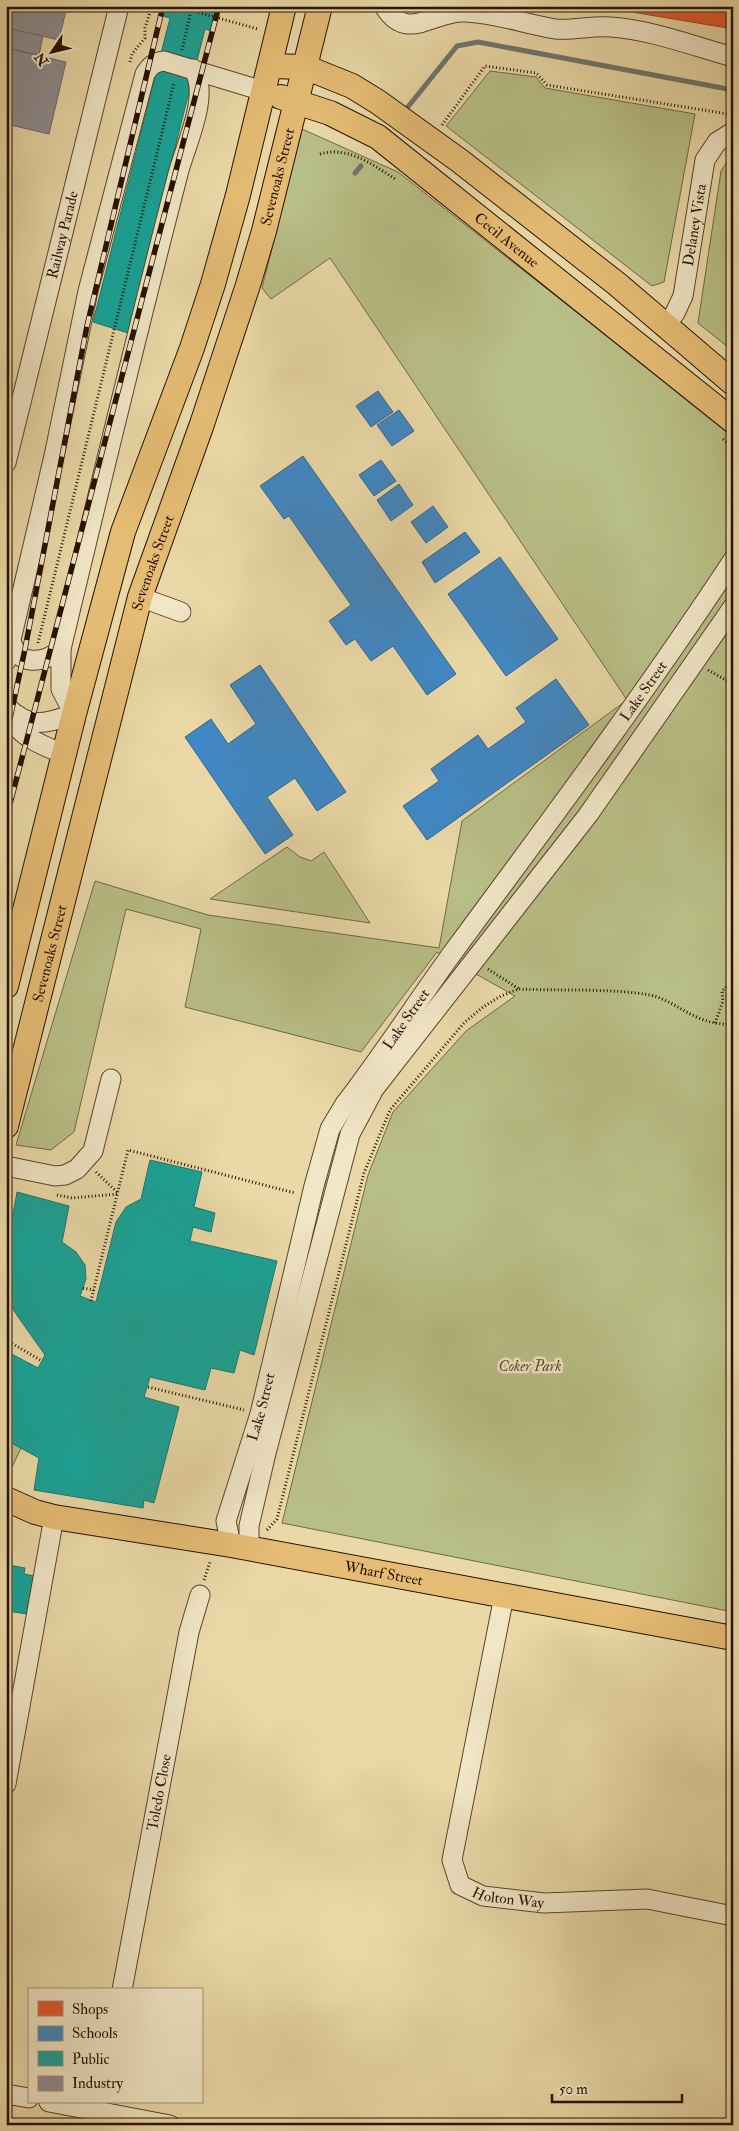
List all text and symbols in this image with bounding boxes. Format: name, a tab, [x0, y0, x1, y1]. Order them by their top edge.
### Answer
north arrow	[28, 28, 78, 78]
text: N	[31, 49, 53, 70]
street label: Sevenoaks Street	[256, 126, 299, 228]
street label: Delaney Vista	[678, 182, 711, 267]
street label: Railway Parade	[42, 189, 82, 281]
street label: Cecil Avenue	[470, 208, 543, 272]
street label: Sevenoaks Street	[127, 512, 178, 613]
street label: Lake Street	[616, 657, 671, 725]
street label: Sevenoaks Street	[28, 903, 71, 1004]
street label: Lake Street	[378, 985, 434, 1053]
park label: Coker Park	[498, 1357, 562, 1376]
street label: Lake Street	[243, 1371, 279, 1443]
street label: Wharf Street	[342, 1557, 425, 1590]
street label: Toledo Close	[142, 1753, 175, 1832]
street label: Holton Way	[469, 1883, 546, 1912]
legend	[28, 1988, 202, 2104]
text: Shops	[72, 2000, 108, 2020]
text: Schools	[72, 2024, 118, 2043]
text: Public	[72, 2050, 110, 2069]
scale bar	[552, 2071, 682, 2103]
text: Industry	[72, 2074, 123, 2093]
text: 50 m	[559, 2080, 588, 2099]

